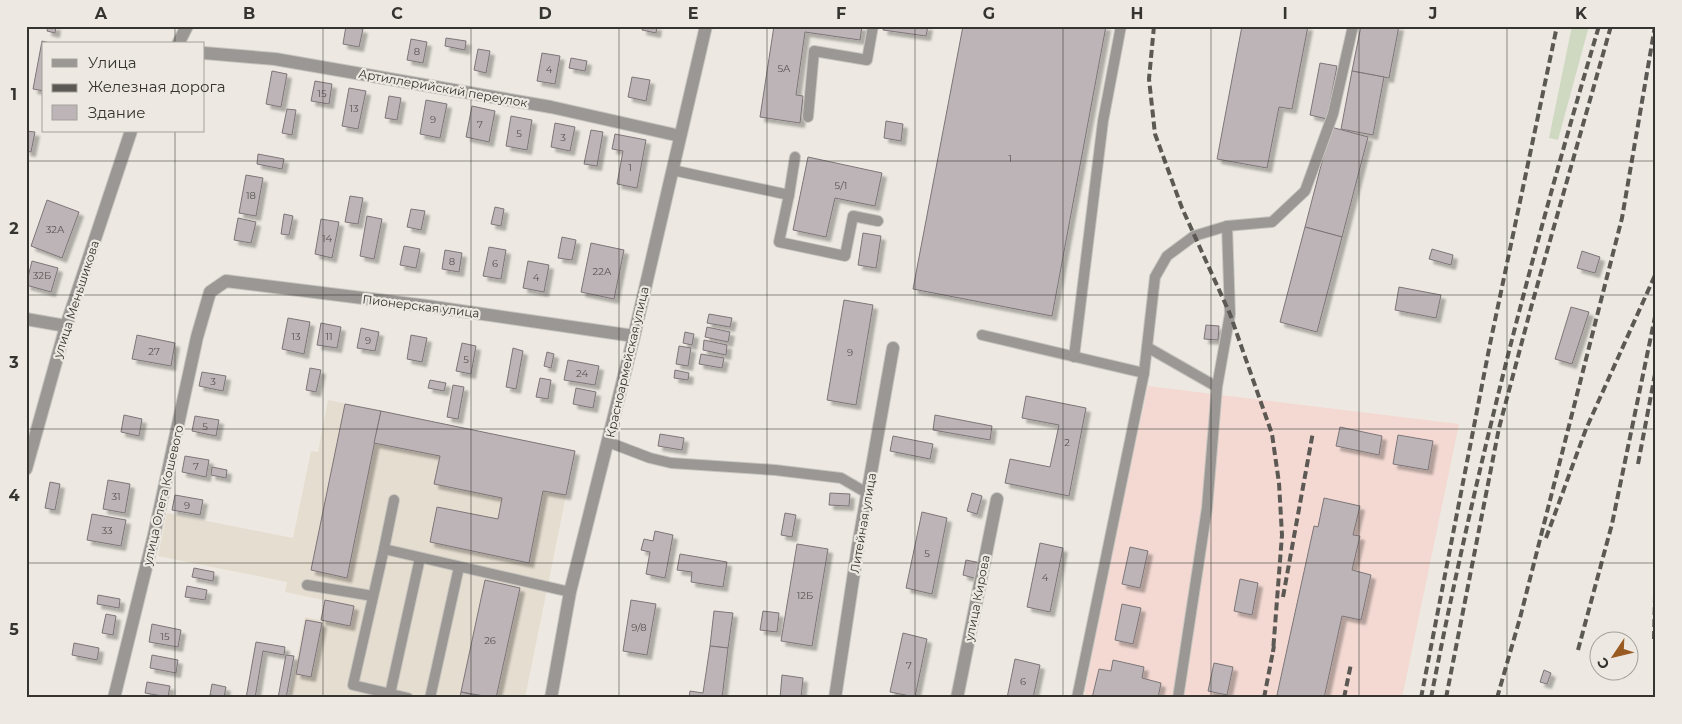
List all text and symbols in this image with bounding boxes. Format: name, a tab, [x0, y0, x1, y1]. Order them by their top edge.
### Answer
text: A	[94, 4, 108, 23]
text: B	[243, 4, 255, 23]
text: C	[391, 4, 403, 23]
text: D	[538, 4, 552, 23]
text: E	[688, 4, 698, 23]
text: F	[836, 4, 846, 23]
text: G	[983, 4, 995, 23]
text: H	[1131, 4, 1143, 23]
text: I	[1282, 4, 1288, 23]
text: J	[1428, 4, 1437, 23]
text: K	[1575, 4, 1588, 23]
legend	[42, 42, 205, 132]
house number: 8	[414, 45, 420, 58]
text: Улица	[88, 53, 136, 72]
house number: 5А	[777, 62, 791, 75]
house number: 4	[546, 63, 553, 76]
street label: Артиллерийский переулок	[357, 66, 529, 110]
text: Железная дорога	[88, 77, 225, 96]
text: 1	[11, 85, 17, 104]
house number: 15	[317, 87, 327, 100]
house number: 13	[349, 102, 359, 115]
text: Здание	[88, 103, 146, 122]
house number: 9	[430, 113, 436, 126]
house number: 7	[477, 118, 483, 131]
house number: 5	[516, 127, 522, 140]
house number: 3	[560, 131, 566, 144]
house number: 1	[1008, 152, 1012, 165]
house number: 1	[628, 161, 632, 174]
house number: 5/1	[835, 179, 847, 192]
house number: 18	[246, 189, 256, 202]
text: 2	[9, 219, 19, 238]
house number: 32А	[46, 223, 65, 236]
house number: 14	[322, 232, 332, 245]
street label: улица Меньшикова	[50, 238, 102, 361]
house number: 8	[449, 255, 455, 268]
house number: 6	[492, 257, 498, 270]
house number: 22А	[593, 265, 612, 278]
house number: 32Б	[33, 269, 51, 282]
house number: 4	[533, 271, 540, 284]
street label: Красноармейская улица	[602, 285, 652, 439]
street label: Пионерская улица	[362, 291, 480, 321]
house number: 13	[291, 330, 301, 343]
house number: 11	[325, 330, 333, 343]
house number: 9	[365, 334, 371, 347]
house number: 27	[148, 345, 160, 358]
house number: 9	[847, 346, 853, 359]
text: 3	[8, 353, 19, 372]
house number: 5	[463, 353, 469, 366]
house number: 24	[576, 367, 588, 380]
house number: 3	[210, 375, 216, 388]
house number: 5	[202, 420, 208, 433]
street label: улица Олега Кошевого	[139, 423, 187, 568]
house number: 2	[1064, 436, 1070, 449]
house number: 7	[193, 460, 199, 473]
street label: Литейная улица	[847, 472, 879, 574]
text: 4	[8, 486, 20, 505]
house number: 31	[111, 490, 121, 503]
house number: 9	[184, 499, 190, 512]
house number: 33	[101, 524, 113, 537]
house number: 5	[924, 547, 930, 560]
street label: улица Кирова	[961, 554, 993, 643]
house number: 4	[1042, 571, 1049, 584]
house number: 12Б	[797, 589, 813, 602]
text: 5	[9, 620, 19, 639]
house number: 9/8	[631, 621, 647, 634]
house number: 15	[160, 630, 170, 643]
north arrow	[1590, 632, 1640, 682]
house number: 26	[484, 634, 496, 647]
text: С	[1593, 654, 1614, 673]
house number: 7	[906, 659, 912, 672]
house number: 6	[1020, 675, 1026, 688]

